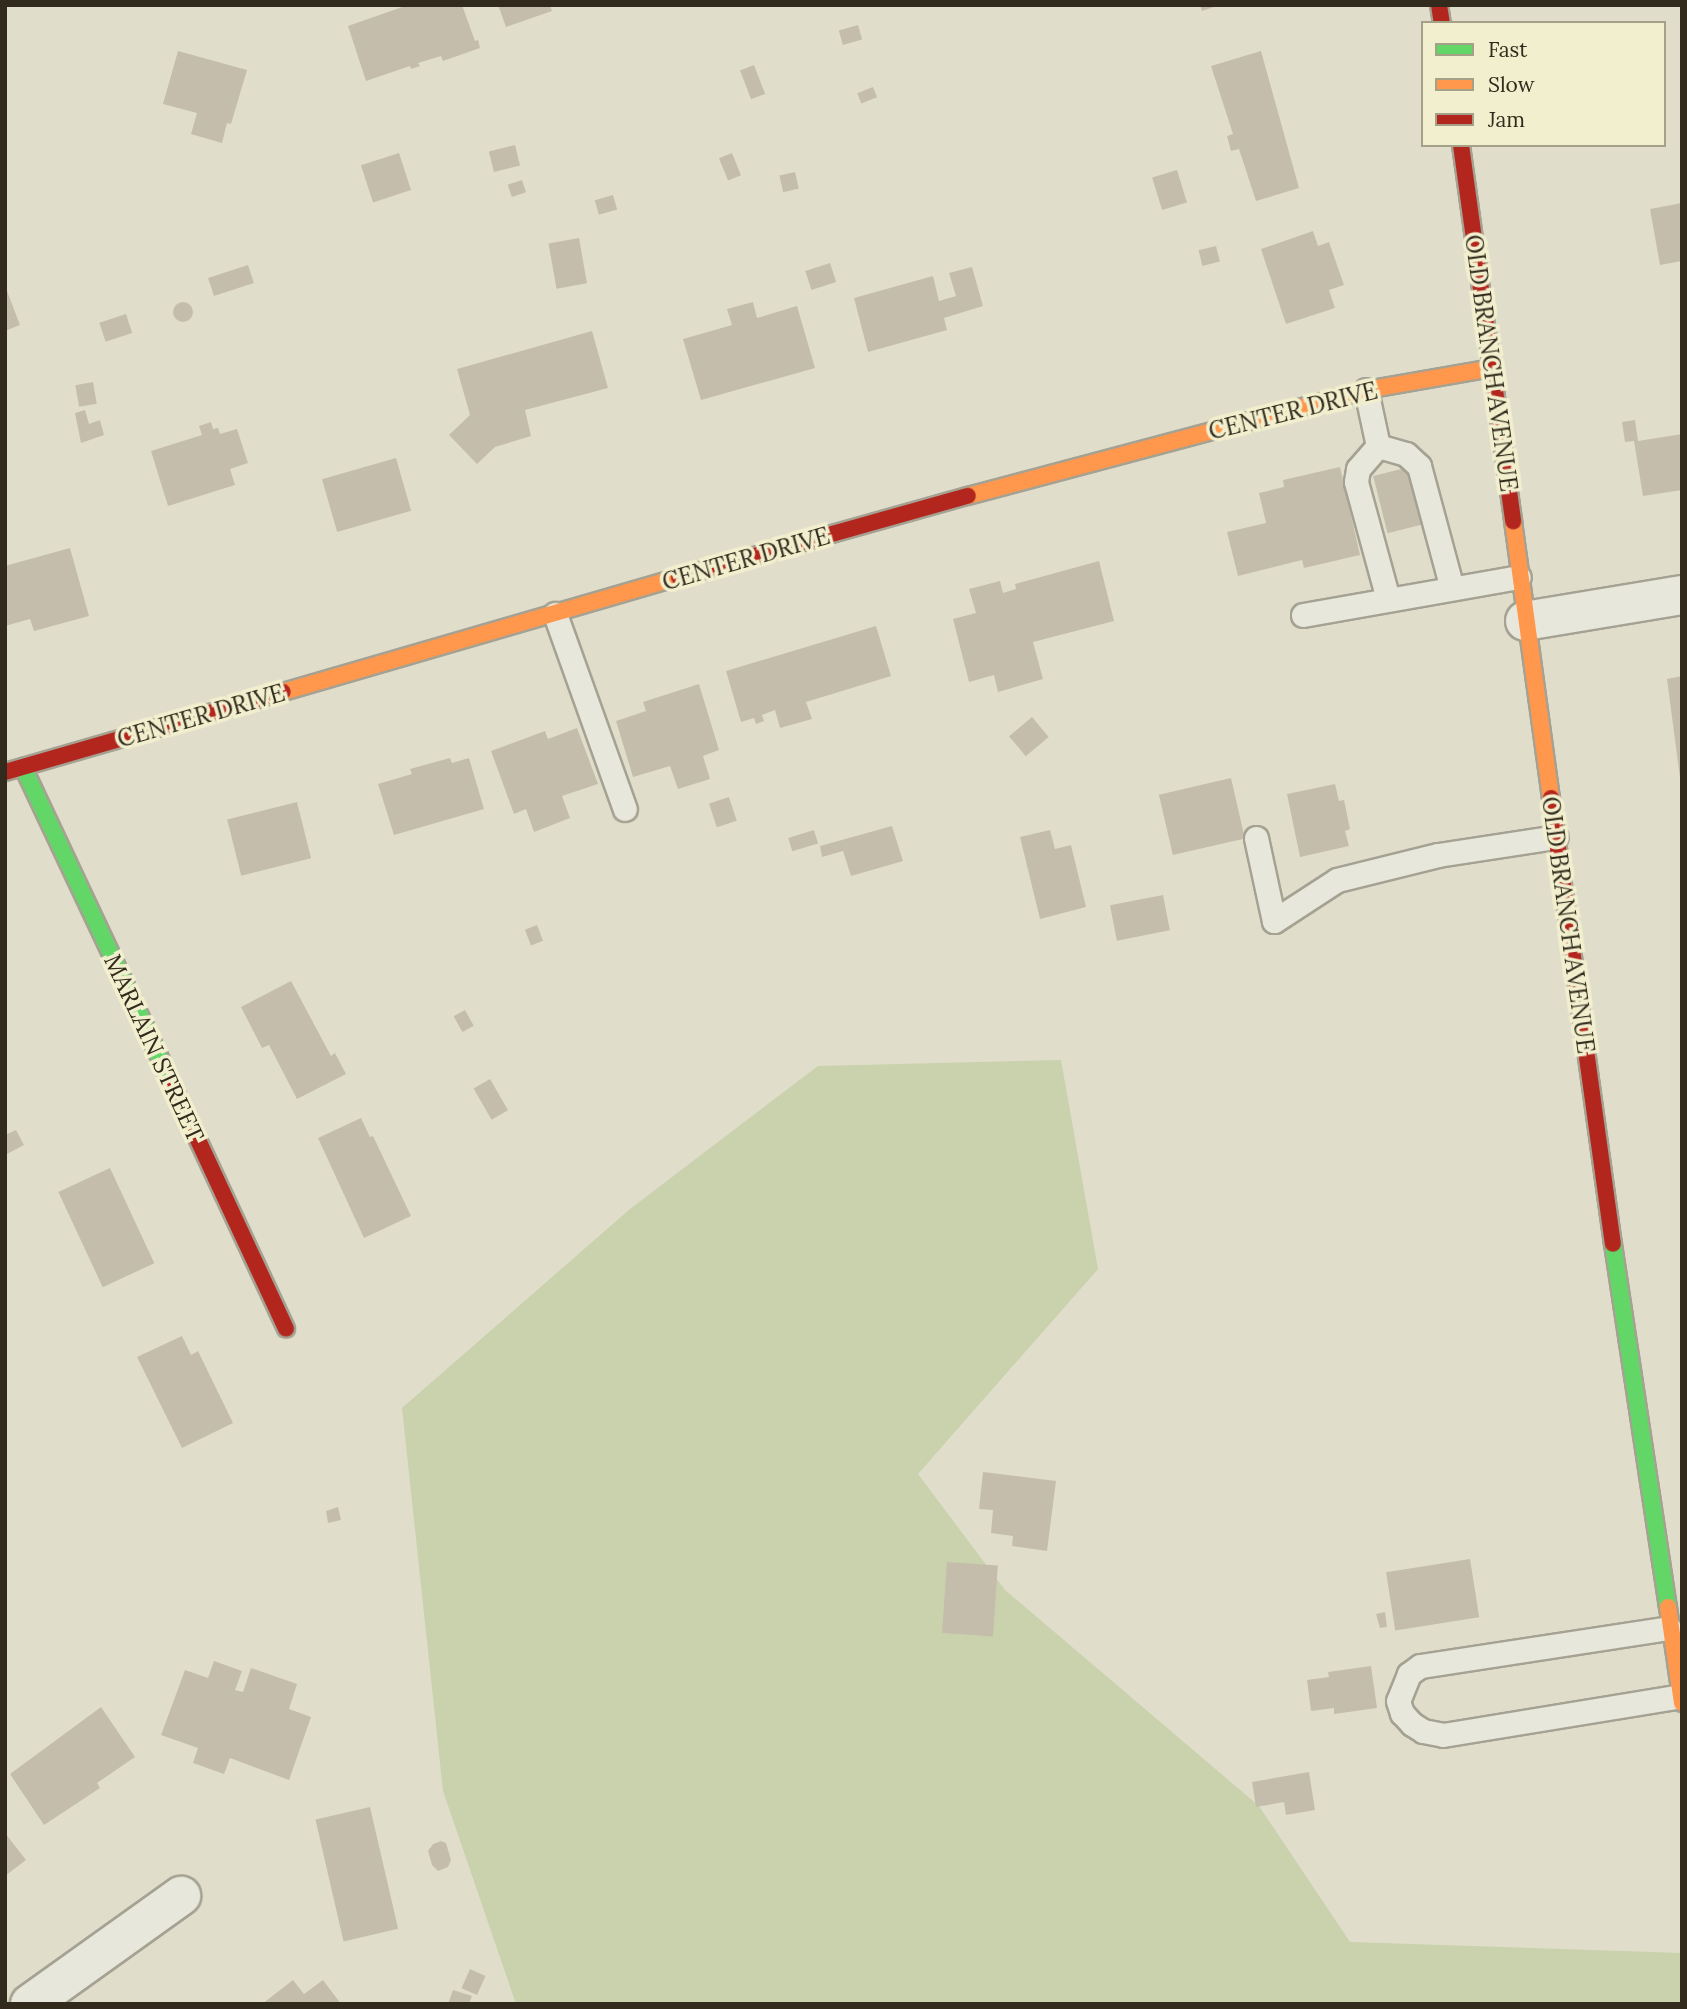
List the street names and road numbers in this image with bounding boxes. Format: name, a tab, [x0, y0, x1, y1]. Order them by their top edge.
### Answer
street label: OLD BRANCH AVENUE	[1459, 233, 1523, 493]
street label: CENTER DRIVE	[1206, 376, 1380, 446]
street label: CENTER DRIVE	[659, 521, 833, 597]
street label: CENTER DRIVE	[114, 678, 288, 754]
street label: OLD BRANCH AVENUE	[1536, 795, 1600, 1055]
street label: MARLAIN STREET	[98, 950, 210, 1146]

